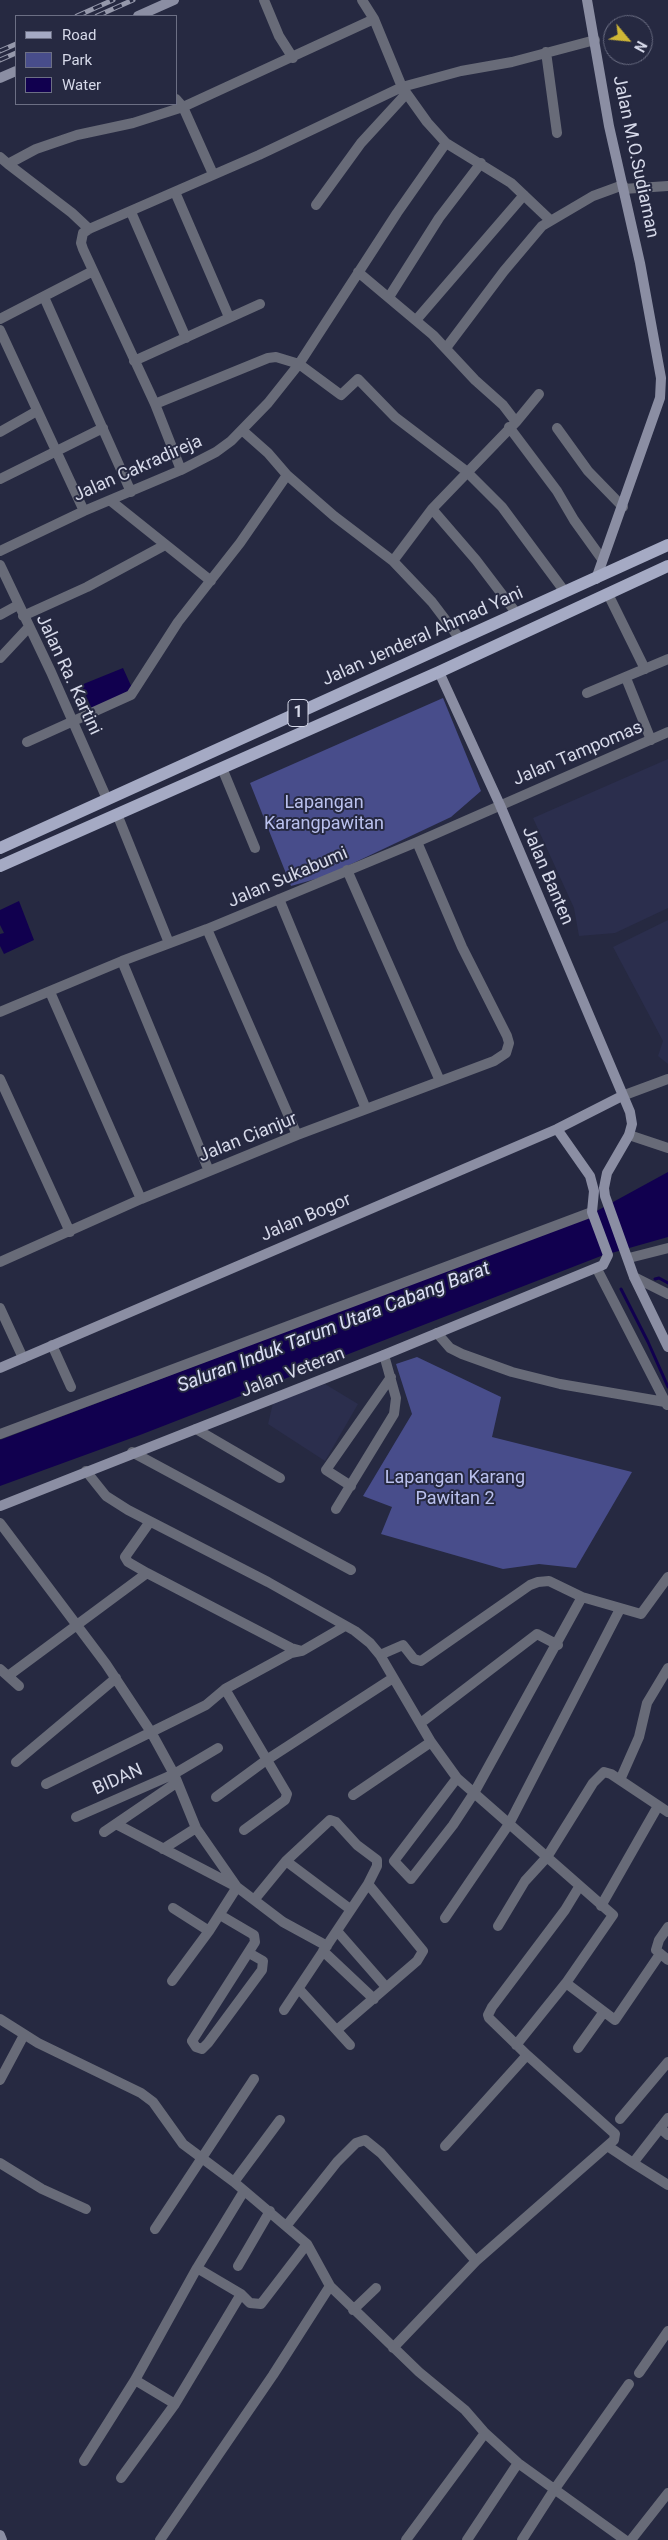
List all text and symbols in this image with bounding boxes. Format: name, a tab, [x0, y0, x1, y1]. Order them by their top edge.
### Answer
legend	[15, 15, 178, 105]
north arrow	[603, 15, 653, 65]
text: Road	[62, 26, 96, 44]
text: N	[631, 38, 650, 55]
text: Park	[62, 51, 92, 69]
street label: Jalan M.O.Sudiaman	[607, 74, 663, 240]
text: Water	[62, 76, 101, 94]
street label: Jalan Cakradireja	[70, 431, 206, 507]
street label: Jalan Jenderal Ahmad Yani	[319, 583, 527, 691]
street label: Jalan Ra. Kartini	[31, 611, 105, 739]
road number: 1	[288, 700, 308, 726]
street label: Jalan Tampomas	[510, 717, 646, 791]
park label: Lapangan Karangpawitan	[264, 792, 384, 834]
street label: Jalan Banten	[517, 824, 577, 928]
street label: Jalan Sukabumi	[225, 843, 351, 913]
street label: Jalan Cianjur	[196, 1108, 300, 1168]
street label: Jalan Bogor	[257, 1189, 355, 1247]
water label: Saluran Induk Tarum Utara Cabang Barat	[175, 1258, 493, 1398]
street label: Jalan Veteran	[238, 1343, 348, 1403]
park label: Lapangan Karang Pawitan 2	[385, 1467, 525, 1510]
street label: BIDAN	[90, 1759, 146, 1801]

